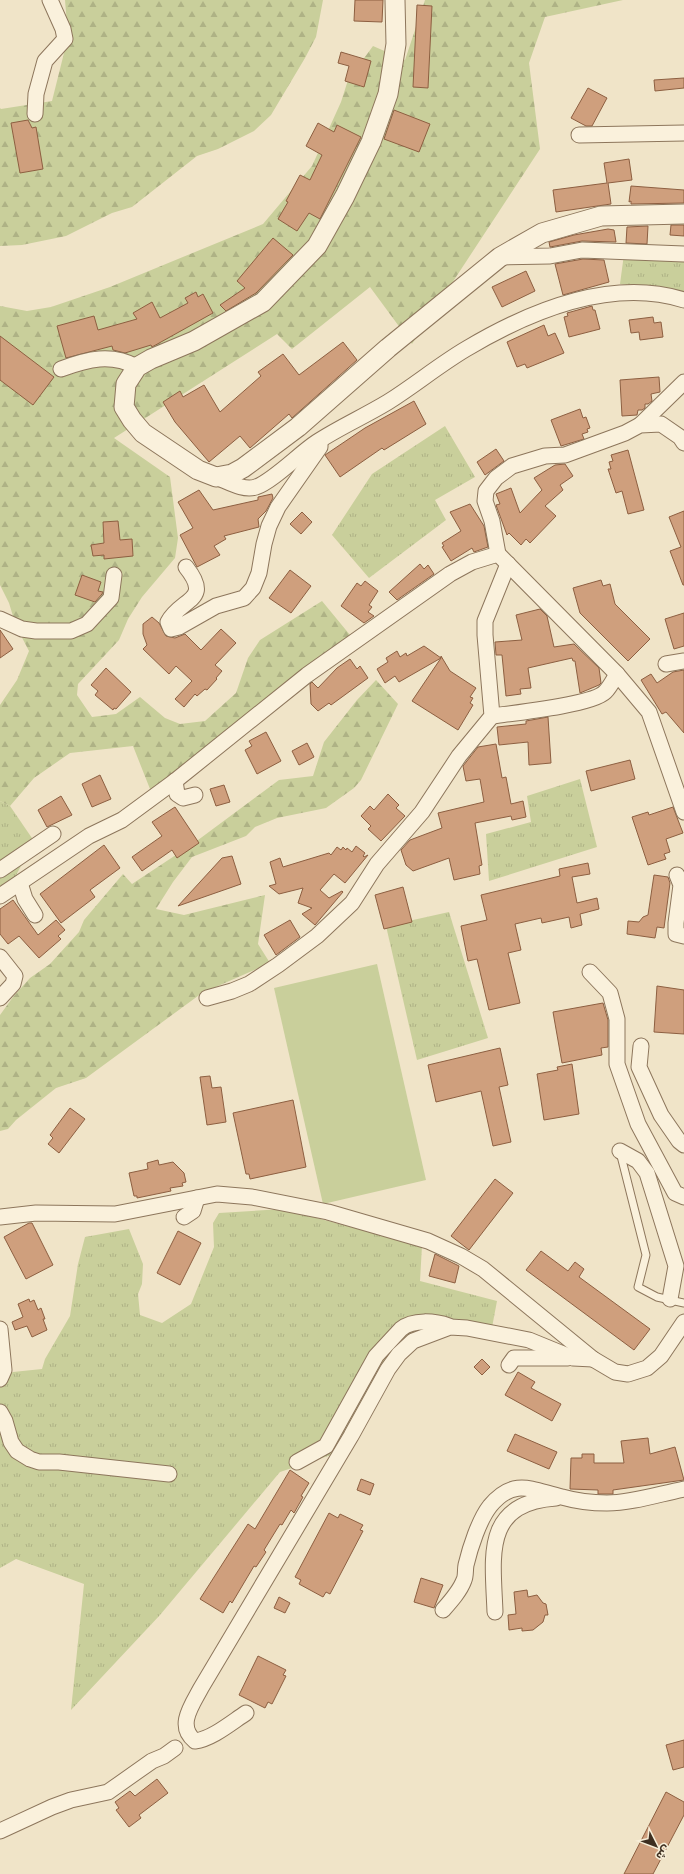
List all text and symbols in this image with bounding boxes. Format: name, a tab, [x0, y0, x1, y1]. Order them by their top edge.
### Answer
north arrow	[636, 1826, 676, 1866]
text: ش	[653, 1842, 673, 1862]

